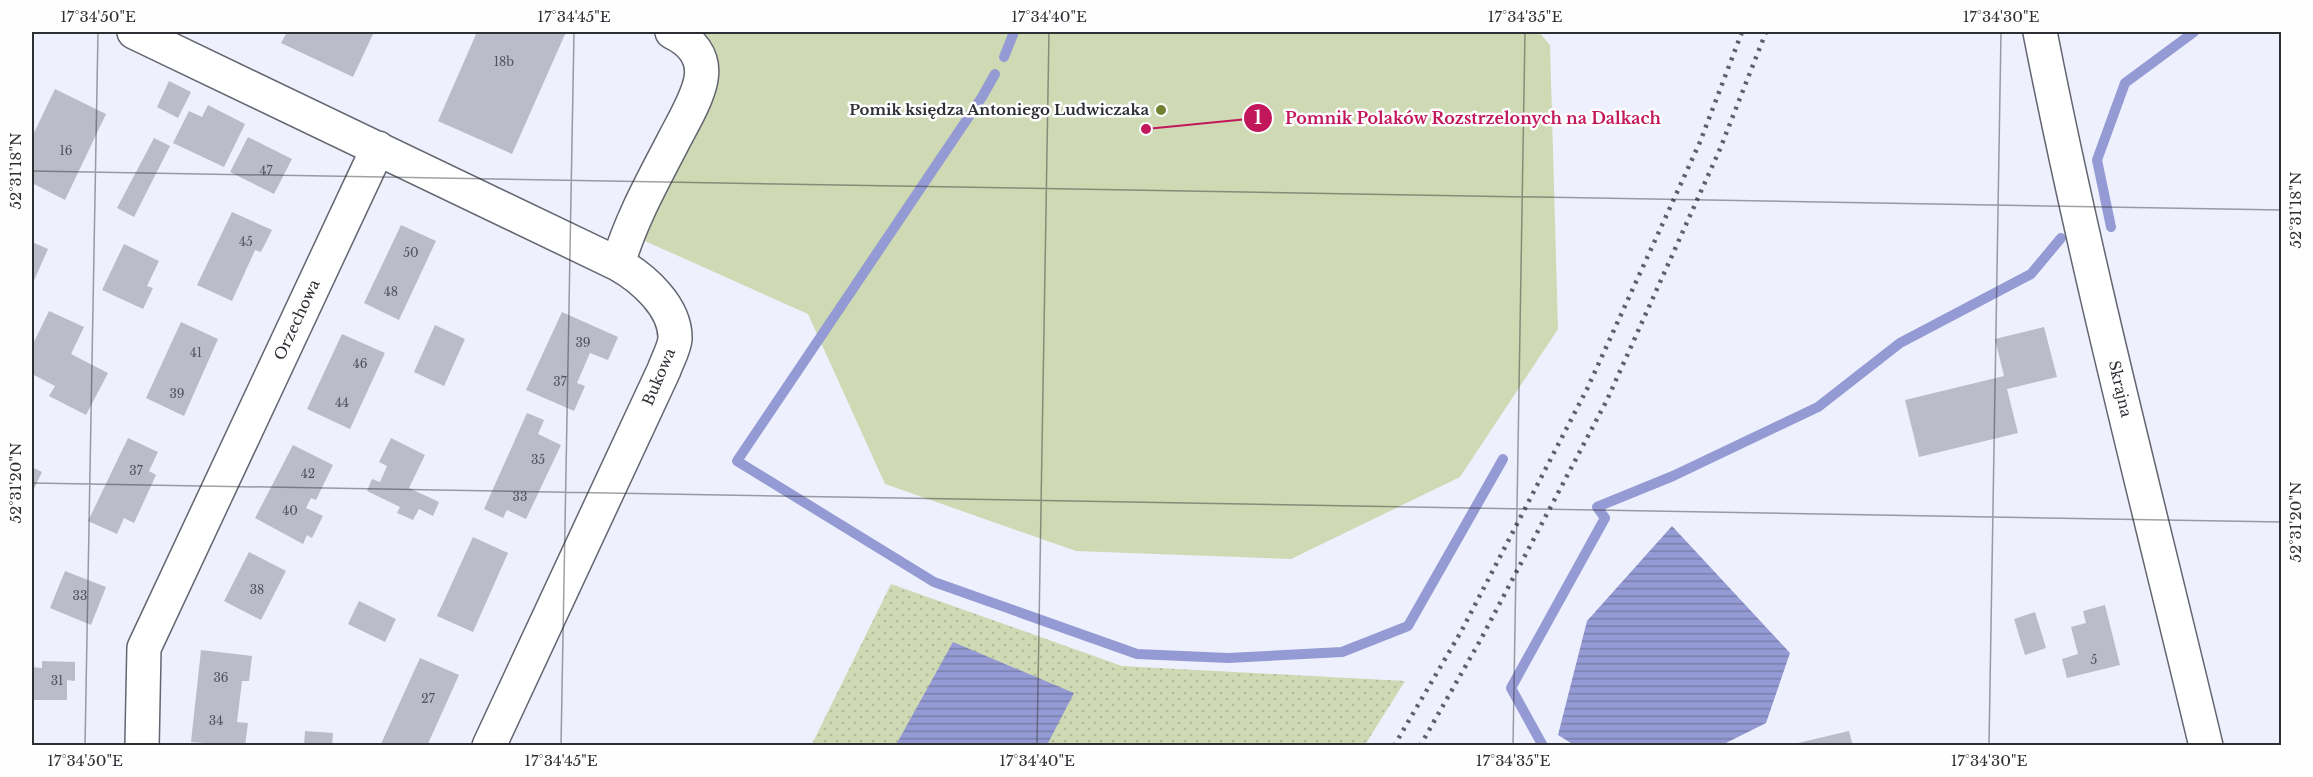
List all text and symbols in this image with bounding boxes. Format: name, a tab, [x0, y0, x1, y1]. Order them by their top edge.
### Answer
text: 17°34'50"E	[60, 7, 136, 26]
text: 17°34'45"E	[537, 7, 611, 26]
text: 17°34'40"E	[1011, 7, 1087, 26]
text: 17°34'35"E	[1488, 7, 1562, 26]
text: 17°34'30"E	[1963, 7, 2039, 26]
house number: 18b	[494, 54, 514, 69]
place label: Pomik księdza Antoniego Ludwiczaka	[849, 100, 1149, 119]
callout: Pomnik Polaków Rozstrzelonych na Dalkach	[1243, 101, 1673, 135]
marker: Pomik księdza Antoniego Ludwiczaka	[1154, 103, 1168, 117]
text: 1	[1254, 107, 1262, 129]
text: Pomnik Polaków Rozstrzelonych na Dalkach	[1285, 108, 1661, 128]
text: 52°31'18"N	[6, 133, 25, 209]
house number: 16	[59, 143, 73, 158]
house number: 47	[259, 163, 273, 178]
text: 52°31'18"N	[2286, 172, 2305, 248]
house number: 45	[239, 234, 253, 249]
house number: 50	[403, 245, 419, 260]
street label: Orzechowa	[270, 276, 324, 363]
house number: 48	[384, 284, 398, 299]
house number: 39	[575, 335, 591, 350]
house number: 41	[190, 345, 202, 360]
street label: Bukowa	[638, 345, 679, 408]
house number: 46	[353, 356, 368, 371]
street label: Skrajna	[2105, 359, 2136, 420]
house number: 37	[553, 374, 568, 389]
house number: 39	[169, 386, 185, 401]
house number: 44	[335, 395, 349, 410]
text: 52°31'20"N	[6, 442, 25, 524]
house number: 35	[531, 452, 545, 467]
house number: 37	[129, 463, 144, 478]
house number: 42	[301, 466, 315, 481]
text: 52°31'20"N	[2286, 481, 2305, 563]
house number: 33	[513, 489, 527, 504]
house number: 40	[282, 503, 298, 518]
house number: 38	[250, 582, 264, 597]
house number: 33	[73, 588, 87, 603]
house number: 5	[2091, 652, 2098, 667]
house number: 36	[213, 670, 229, 685]
house number: 31	[51, 673, 63, 688]
house number: 27	[421, 691, 436, 706]
house number: 34	[209, 713, 223, 728]
text: 17°34'50"E	[47, 751, 123, 770]
text: 17°34'45"E	[524, 751, 598, 770]
text: 17°34'40"E	[999, 751, 1075, 770]
text: 17°34'35"E	[1476, 751, 1550, 770]
text: 17°34'30"E	[1951, 751, 2027, 770]

